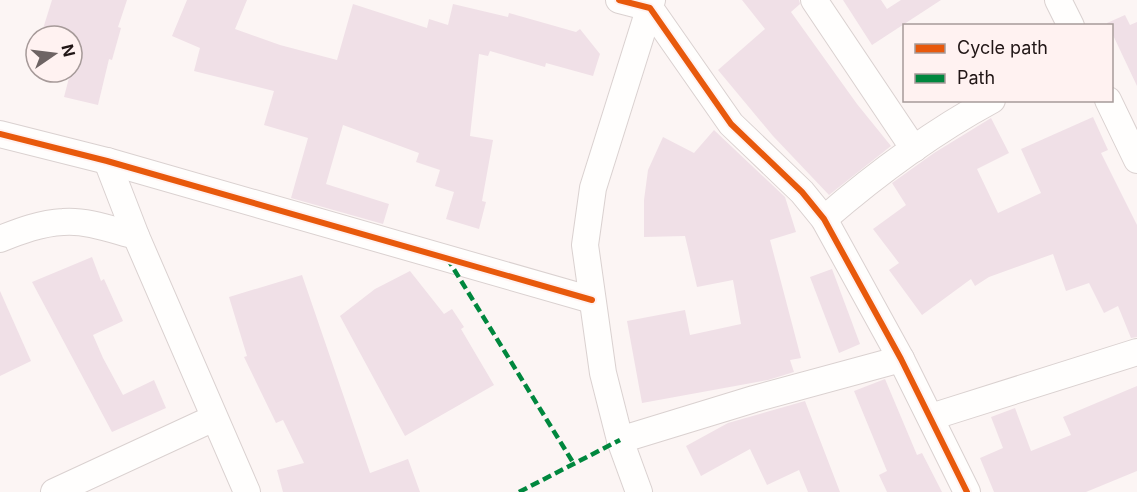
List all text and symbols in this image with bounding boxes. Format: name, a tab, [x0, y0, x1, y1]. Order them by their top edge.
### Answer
north arrow	[24, 24, 84, 84]
legend	[903, 24, 1113, 102]
text: Cycle path	[957, 37, 1048, 58]
text: N	[57, 42, 80, 59]
text: Path	[957, 67, 995, 88]

